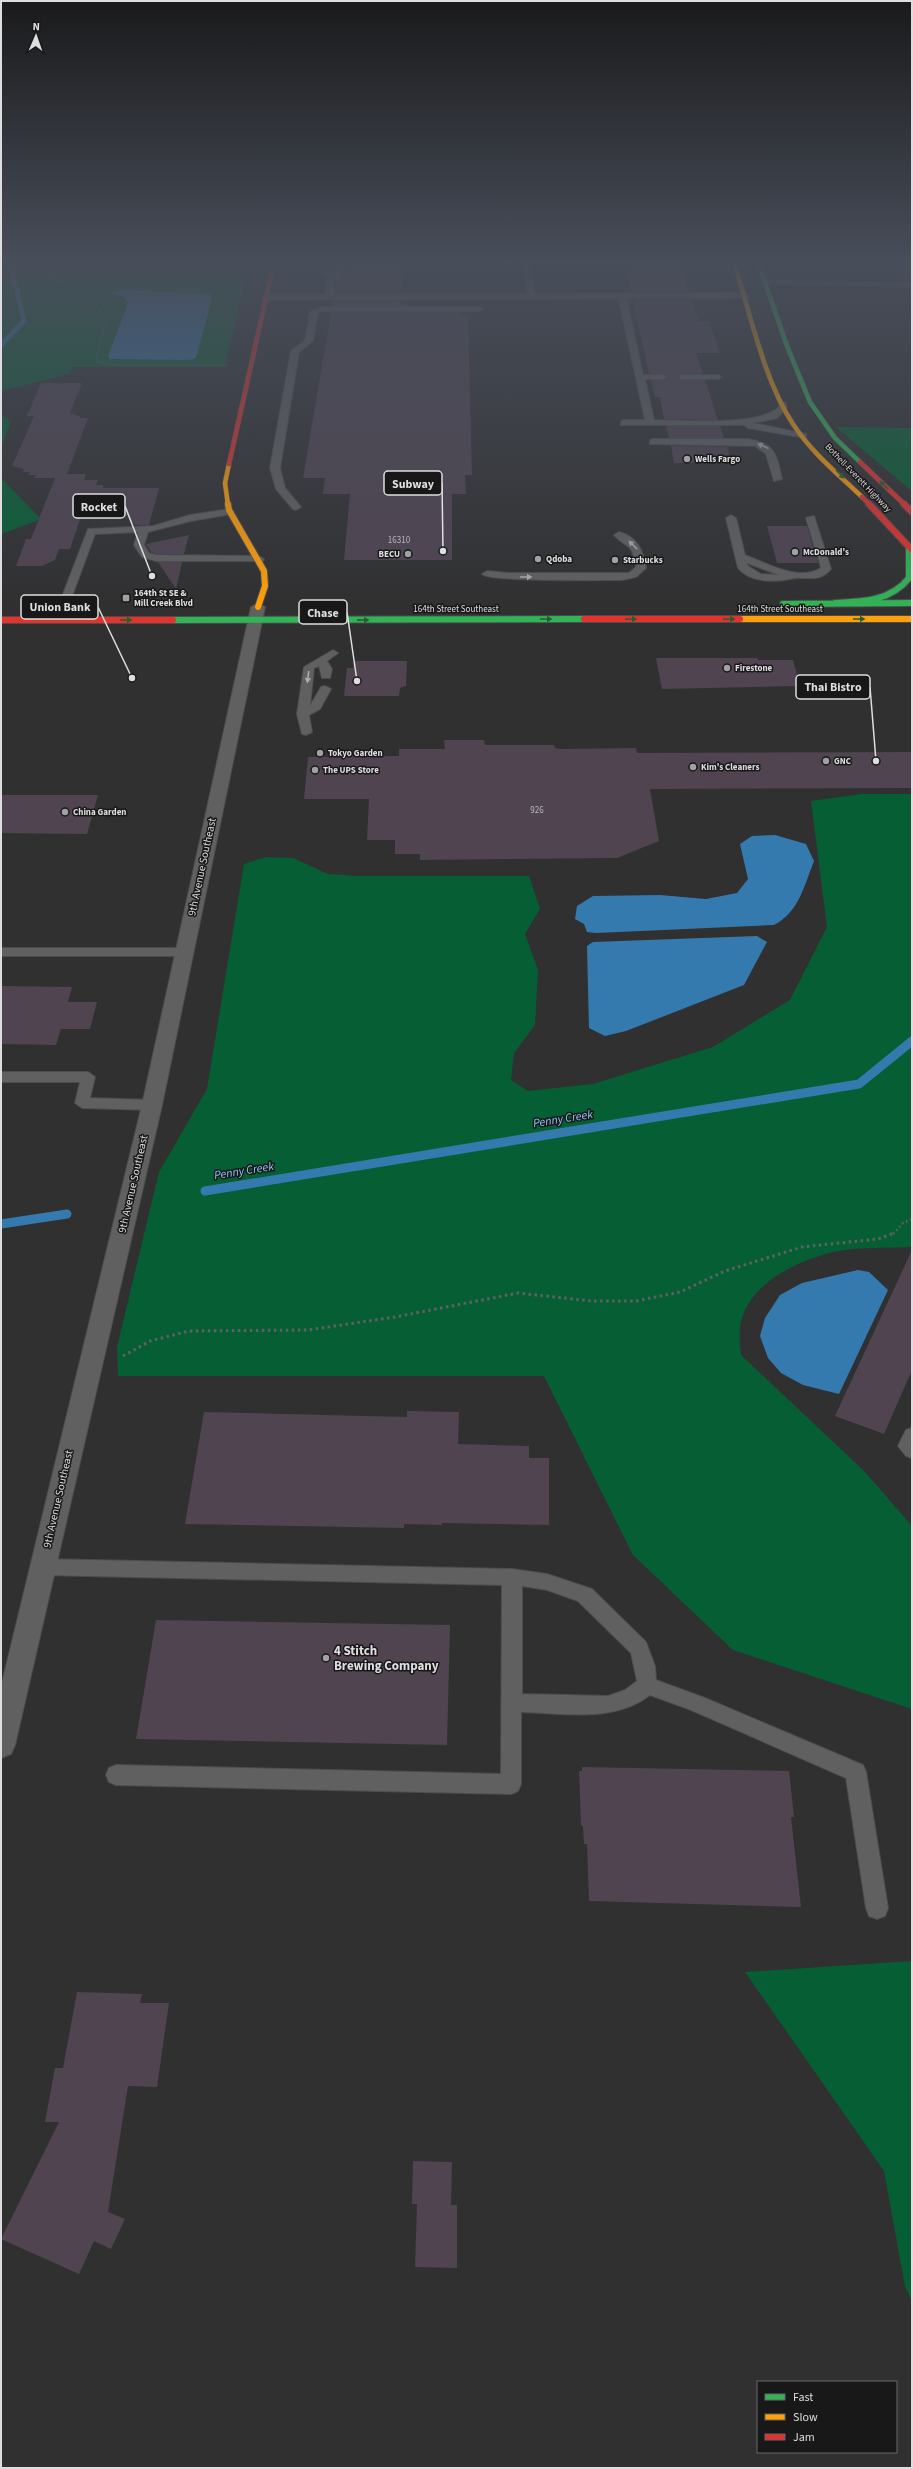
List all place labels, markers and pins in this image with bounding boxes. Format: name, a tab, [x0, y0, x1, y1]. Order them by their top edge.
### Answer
place label: Wells Fargo	[695, 453, 740, 466]
marker: Wells Fargo	[682, 454, 692, 464]
callout: Subway	[384, 471, 442, 495]
callout: Rocket	[73, 494, 125, 518]
place label: McDonald's	[803, 546, 849, 559]
marker: McDonald's	[790, 547, 800, 557]
place label: BECU	[379, 548, 400, 561]
marker: BECU	[403, 549, 413, 559]
place label: Qdoba	[546, 553, 572, 566]
marker: Qdoba	[533, 554, 543, 564]
place label: Starbucks	[623, 554, 663, 567]
marker: Starbucks	[610, 555, 620, 565]
place label: 164th St SE & Mill Creek Blvd	[134, 587, 193, 610]
marker: 164th St SE & Mill Creek Blvd	[121, 593, 131, 603]
callout: Union Bank	[21, 595, 98, 619]
callout: Chase	[299, 600, 347, 624]
place label: Firestone	[735, 662, 773, 675]
marker: Firestone	[722, 663, 732, 673]
callout: Thai Bistro	[796, 675, 870, 699]
place label: Tokyo Garden	[328, 747, 383, 760]
marker: Tokyo Garden	[315, 748, 325, 758]
place label: GNC	[834, 755, 852, 768]
marker: GNC	[821, 756, 831, 766]
place label: Kim's Cleaners	[701, 761, 759, 774]
marker: Kim's Cleaners	[688, 762, 698, 772]
place label: The UPS Store	[323, 764, 379, 777]
marker: The UPS Store	[310, 765, 320, 775]
place label: China Garden	[73, 806, 127, 819]
marker: China Garden	[60, 807, 70, 817]
place label: 4 Stitch Brewing Company	[334, 1642, 439, 1675]
marker: 4 Stitch Brewing Company	[321, 1653, 331, 1663]

